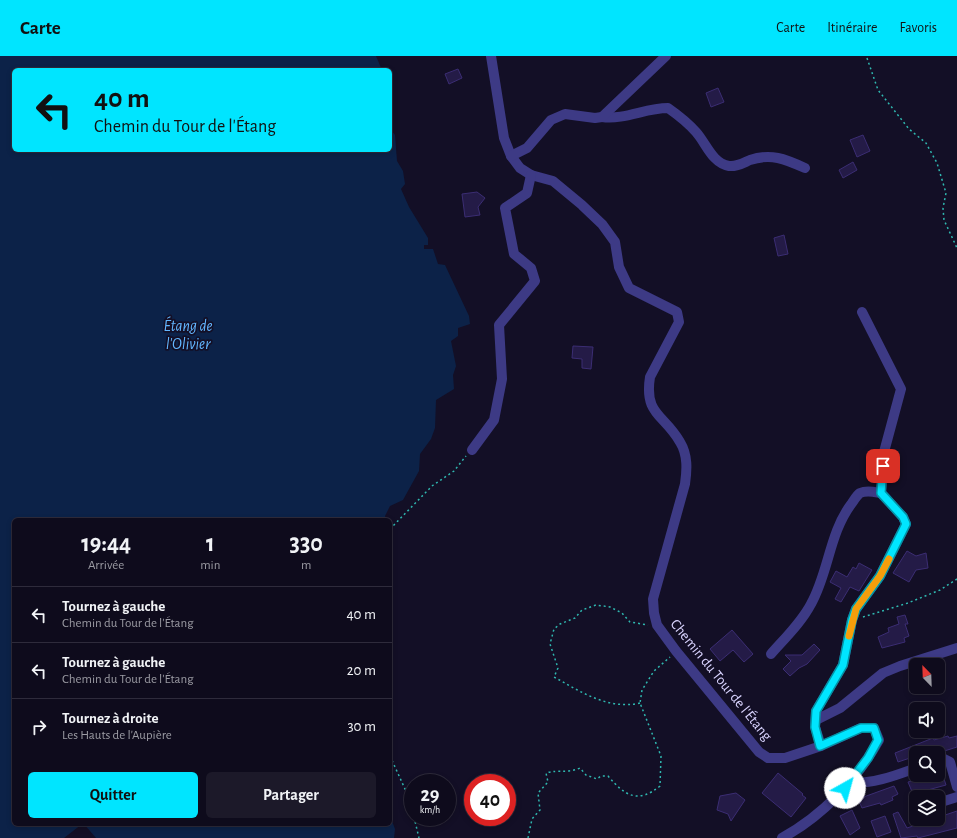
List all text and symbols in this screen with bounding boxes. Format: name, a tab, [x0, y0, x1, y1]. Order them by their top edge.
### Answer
text: Carte	[20, 19, 61, 38]
text: Carte	[776, 21, 805, 35]
text: Itinéraire	[827, 21, 877, 35]
text: Favoris	[899, 21, 937, 35]
icon: left	[28, 84, 80, 136]
text: 40 m	[94, 85, 150, 113]
text: Chemin du Tour de l'Étang	[94, 118, 276, 136]
water label: Étang de l'Olivier	[163, 316, 213, 352]
pin	[866, 449, 900, 483]
icon: arrive	[872, 455, 894, 477]
text: 19:44	[81, 532, 131, 556]
text: 1	[206, 532, 215, 556]
text: 330	[290, 532, 323, 556]
text: Arrivée	[88, 559, 124, 572]
text: min	[200, 559, 220, 572]
text: m	[301, 559, 311, 572]
text: Tournez à gauche	[62, 599, 165, 614]
icon: left	[28, 604, 50, 626]
text: 40 m	[346, 607, 376, 622]
street label: Chemin du Tour de l'Étang	[667, 615, 777, 744]
text: Chemin du Tour de l'Étang	[62, 617, 193, 630]
text: Tournez à gauche	[62, 655, 165, 670]
north arrow	[909, 658, 945, 694]
map controls	[909, 658, 945, 826]
icon: left	[28, 660, 50, 682]
text: 20 m	[347, 663, 376, 678]
text: Chemin du Tour de l'Étang	[62, 673, 193, 686]
button: sound	[909, 702, 945, 738]
text: Tournez à droite	[62, 711, 159, 726]
icon: right	[28, 716, 50, 738]
text: 30 m	[347, 719, 376, 734]
text: Les Hauts de l'Aupière	[62, 729, 172, 742]
button: search	[909, 746, 945, 782]
position arrow	[824, 767, 866, 809]
button: Quitter	[28, 772, 198, 818]
button: Partager	[206, 772, 376, 818]
speed limit sign: 40	[464, 774, 516, 826]
text: 29	[420, 785, 440, 805]
button: layers	[909, 790, 945, 826]
text: km/h	[420, 805, 440, 815]

